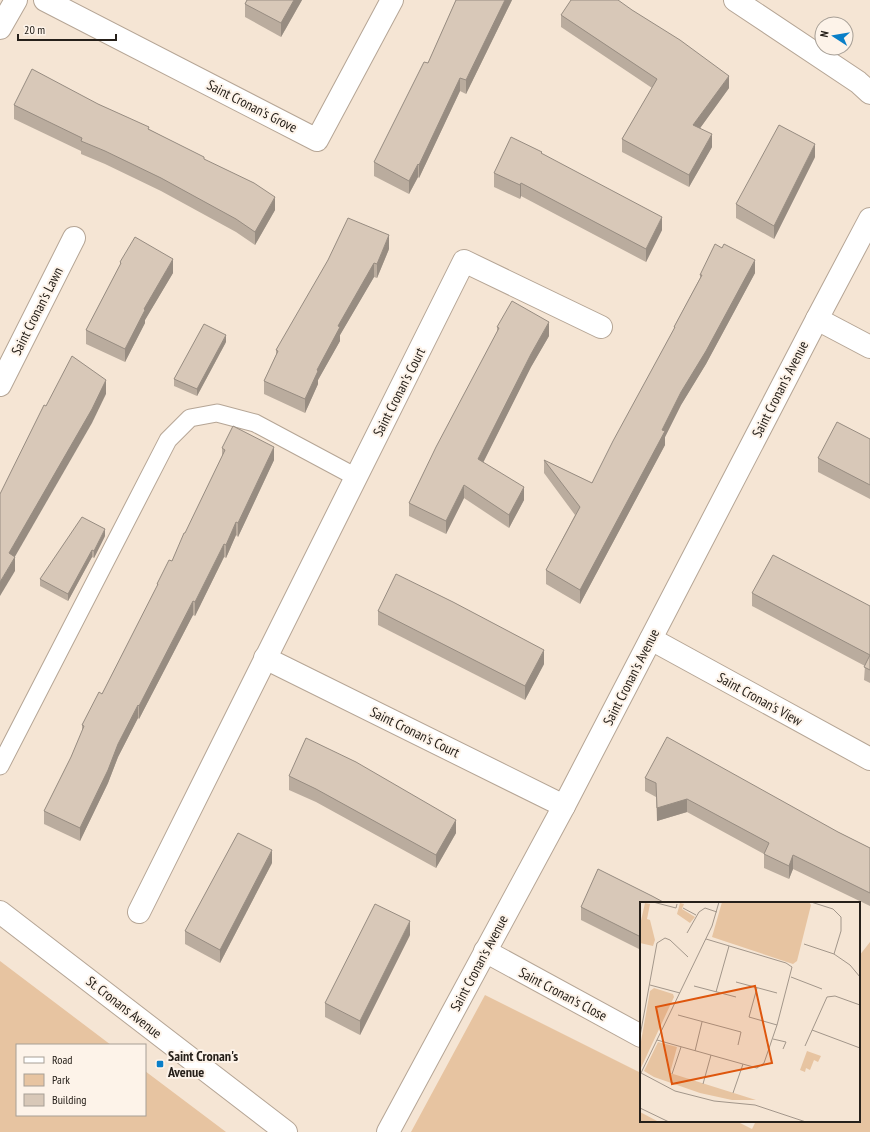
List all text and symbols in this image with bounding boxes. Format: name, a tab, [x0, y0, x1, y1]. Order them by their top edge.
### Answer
scale bar	[18, 16, 116, 42]
north arrow	[814, 16, 854, 56]
text: 20 m	[24, 22, 45, 37]
text: N	[817, 30, 832, 38]
street label: Saint Cronan's Grove	[204, 76, 300, 137]
street label: Saint Cronan's Lawn	[7, 264, 67, 358]
street label: Saint Cronan's Avenue	[748, 337, 812, 440]
street label: Saint Cronan's Court	[369, 344, 429, 439]
street label: Saint Cronan's Avenue	[599, 625, 663, 728]
street label: Saint Cronan's View	[714, 668, 806, 730]
street label: Saint Cronan's Court	[367, 703, 463, 761]
inset map	[640, 902, 860, 1122]
street label: Saint Cronan's Avenue	[446, 912, 512, 1014]
street label: Saint Cronan's Close	[516, 963, 610, 1025]
street label: St. Cronans Avenue	[83, 972, 166, 1042]
legend	[16, 1044, 146, 1116]
place label: Saint Cronan's Avenue	[167, 1047, 238, 1081]
text: Road	[52, 1052, 72, 1067]
marker: Saint Cronan's Avenue	[155, 1059, 165, 1069]
text: Park	[52, 1072, 70, 1087]
text: Building	[52, 1092, 87, 1107]

